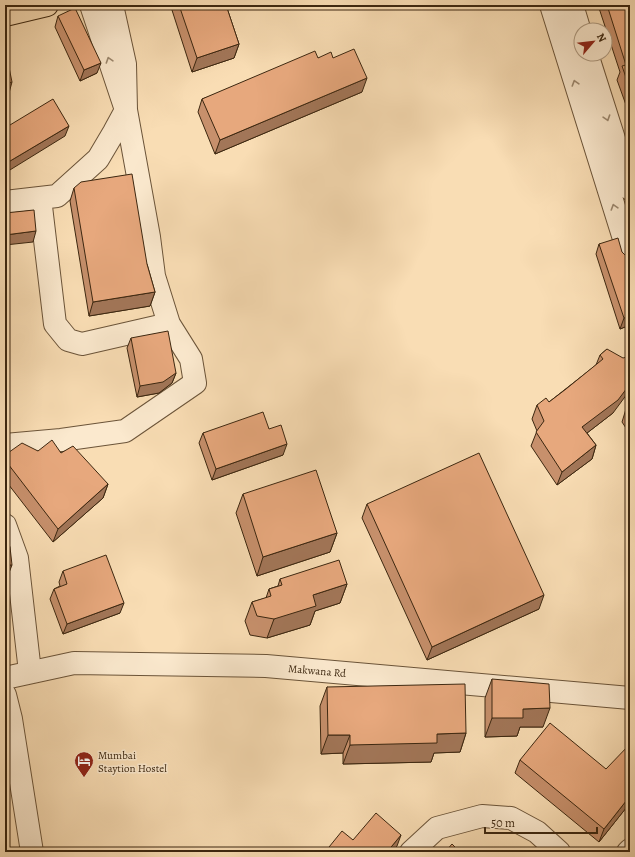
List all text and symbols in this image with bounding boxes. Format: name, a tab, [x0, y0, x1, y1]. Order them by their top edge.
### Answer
north arrow	[573, 22, 613, 62]
text: N	[593, 30, 610, 45]
one-way arrow	[105, 56, 114, 63]
one-way arrow	[571, 80, 580, 87]
one-way arrow	[602, 114, 611, 121]
one-way arrow	[610, 204, 619, 211]
street label: Makwana Rd	[287, 661, 347, 681]
place label: Mumbai Staytion Hostel	[98, 748, 167, 776]
hotel icon: Mumbai Staytion Hostel	[73, 750, 95, 778]
scale bar	[485, 809, 597, 835]
text: 50 m	[491, 815, 515, 831]

